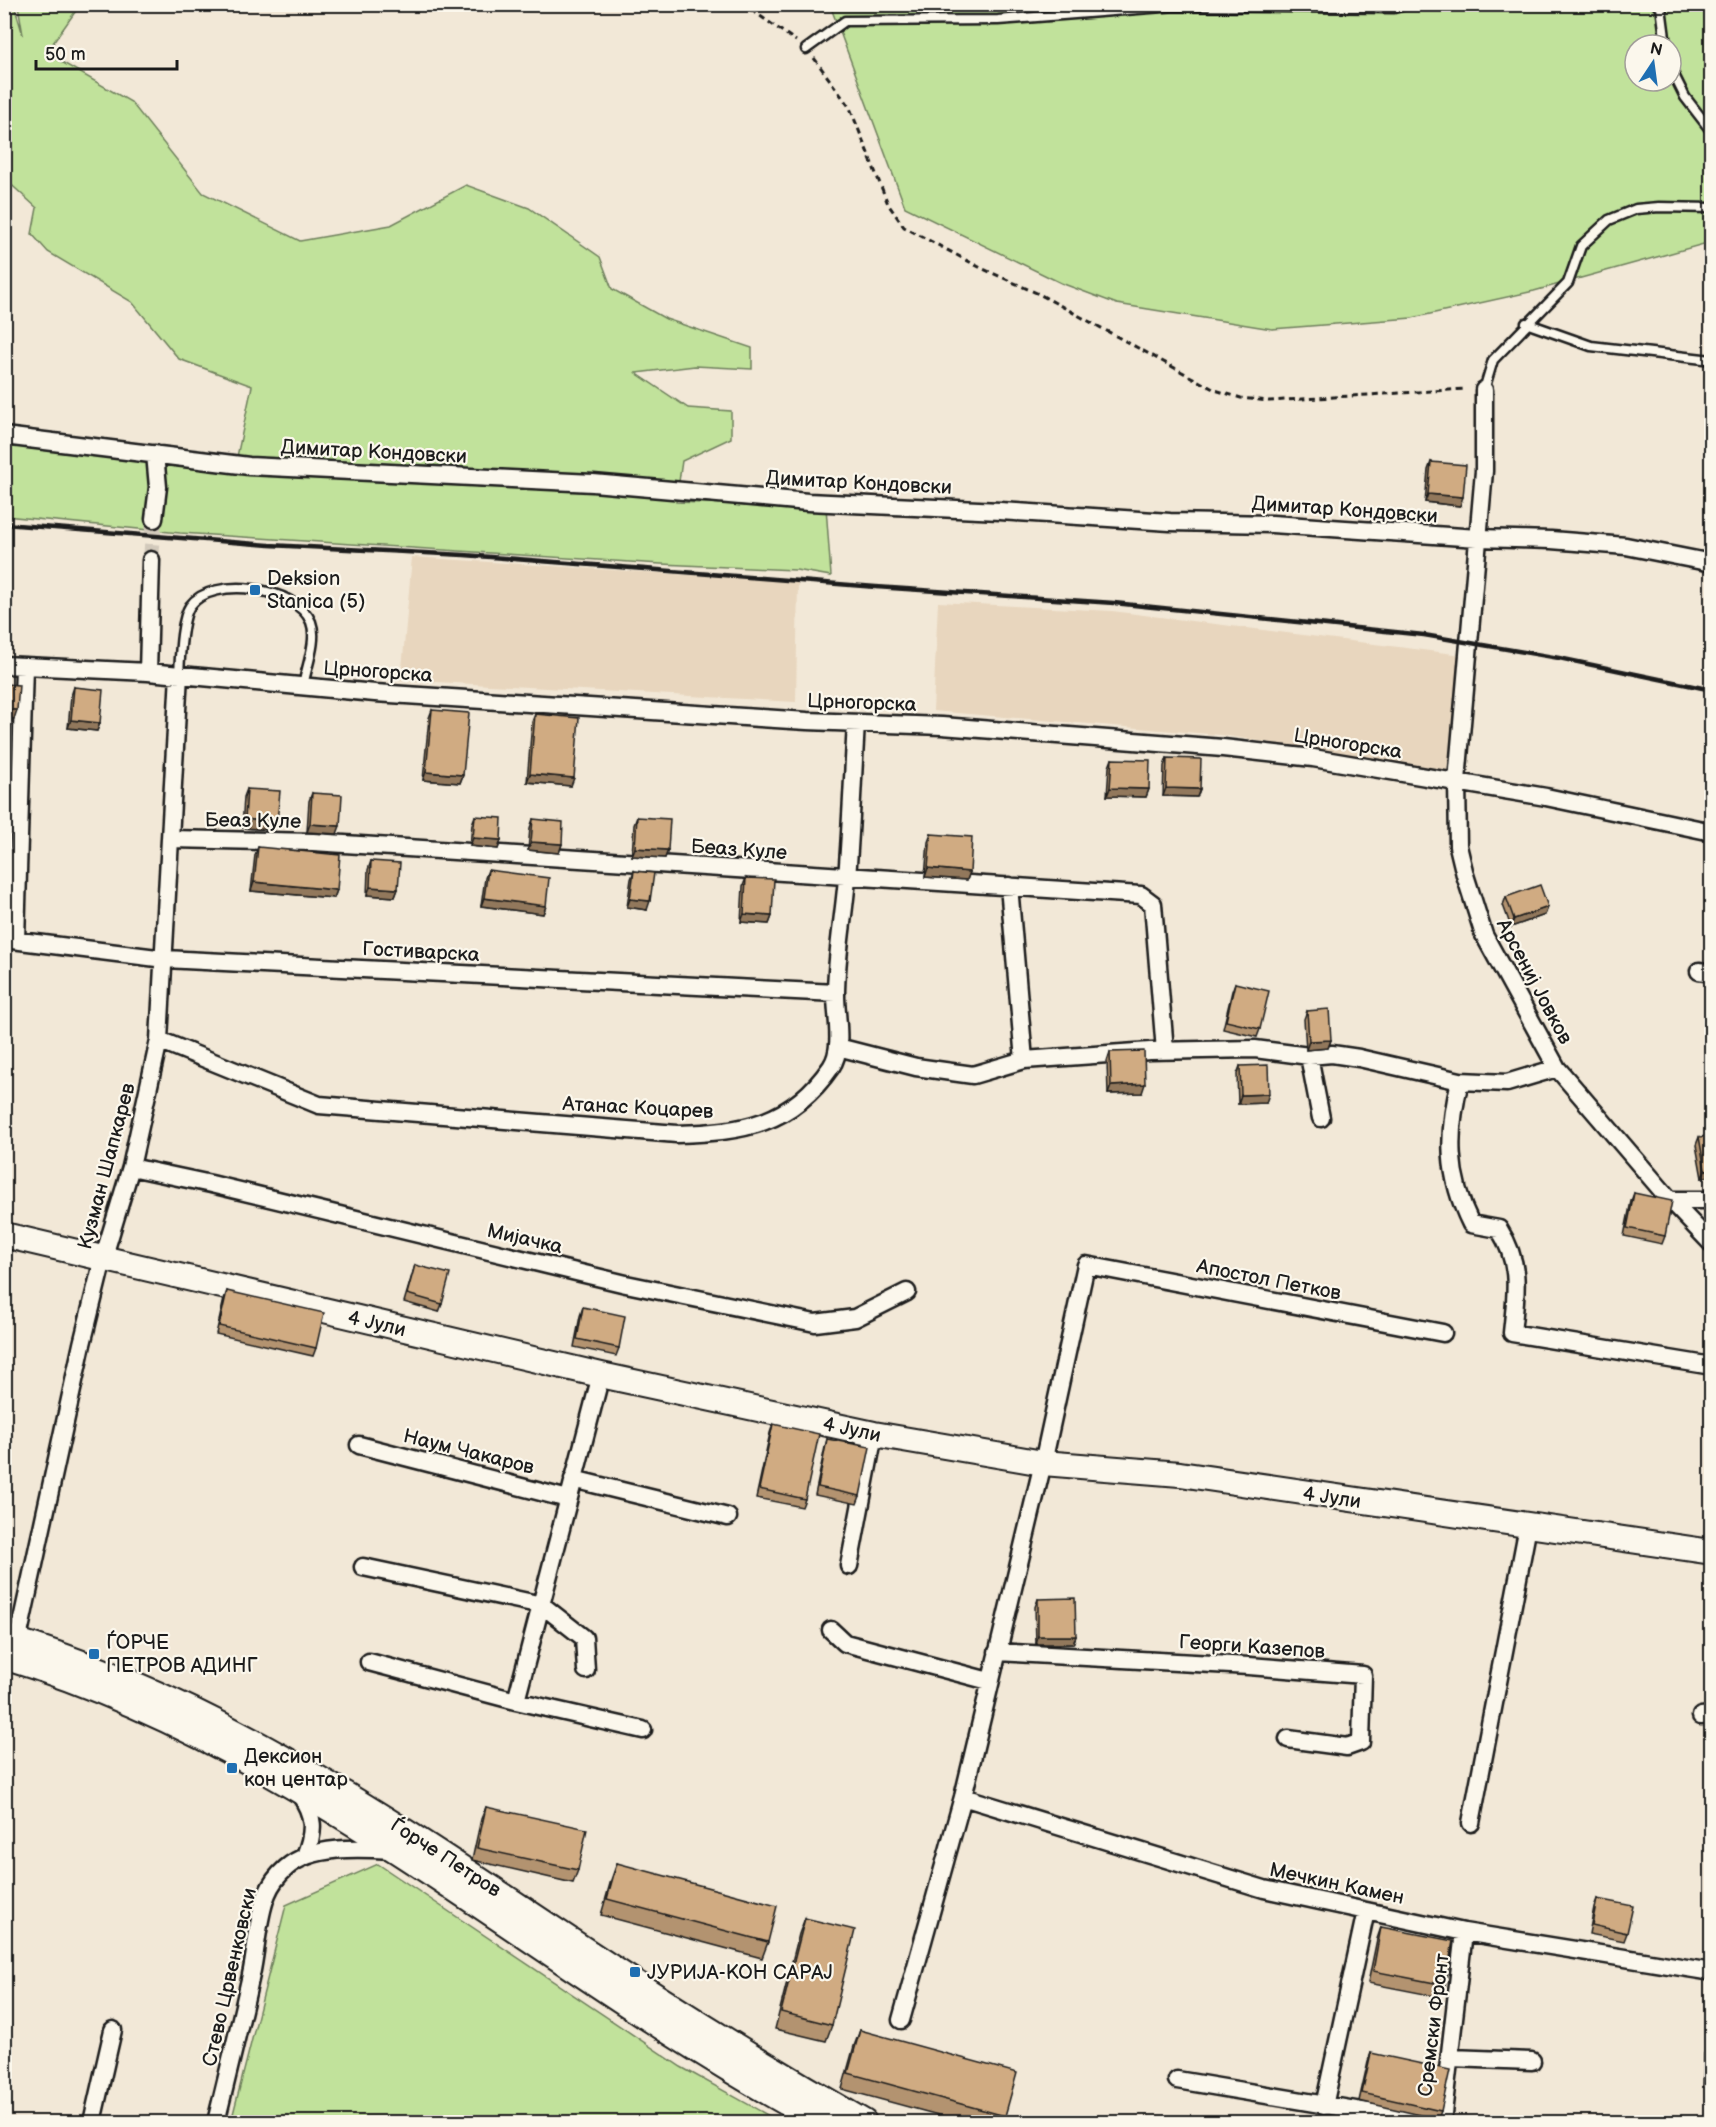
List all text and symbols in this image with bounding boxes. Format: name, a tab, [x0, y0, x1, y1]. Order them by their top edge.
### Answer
scale bar	[36, 33, 177, 71]
north arrow	[1623, 33, 1683, 93]
text: N	[1648, 39, 1664, 60]
text: 50 m	[45, 44, 86, 65]
street label: Димитар Кондовски	[280, 435, 468, 469]
street label: Димитар Кондовски	[765, 466, 953, 500]
street label: Димитар Кондовски	[1251, 492, 1439, 528]
place label: Deksion Stanica (5)	[267, 567, 365, 614]
marker: Deksion Stanica (5)	[248, 583, 262, 597]
street label: Црногорска	[323, 656, 433, 688]
street label: Црногорска	[807, 689, 917, 717]
street label: Црногорска	[1292, 724, 1404, 764]
street label: Беаз Куле	[205, 808, 301, 834]
street label: Беаз Куле	[690, 835, 788, 865]
street label: Арсениј Јовков	[1491, 914, 1577, 1049]
street label: Гостиварска	[362, 937, 480, 967]
street label: Кузман Шапкарев	[73, 1080, 141, 1252]
street label: Атанас Коцарев	[561, 1092, 715, 1124]
street label: Мијачка	[485, 1219, 565, 1259]
street label: Апостол Петков	[1194, 1254, 1344, 1306]
street label: 4 Јули	[345, 1306, 408, 1342]
street label: 4 Јули	[821, 1412, 883, 1448]
street label: Наум Чакаров	[401, 1424, 537, 1480]
street label: 4 Јули	[1301, 1482, 1363, 1514]
place label: ЃОРЧЕ ПЕТРОВ АДИНГ	[106, 1630, 258, 1678]
street label: Георги Казепов	[1178, 1630, 1326, 1664]
marker: ЃОРЧЕ ПЕТРОВ АДИНГ	[87, 1647, 101, 1661]
place label: Дексион кон центар	[244, 1745, 348, 1792]
marker: Дексион кон центар	[225, 1761, 239, 1775]
street label: Ѓорче Петров	[386, 1812, 506, 1903]
street label: Мечкин Камен	[1267, 1858, 1406, 1910]
street label: Стево Црвенковски	[198, 1886, 262, 2069]
street label: Сремски Фронт	[1413, 1952, 1455, 2098]
place label: ЈУРИЈА-КОН САРАЈ	[647, 1961, 833, 1985]
marker: ЈУРИЈА-КОН САРАЈ	[628, 1965, 642, 1979]

